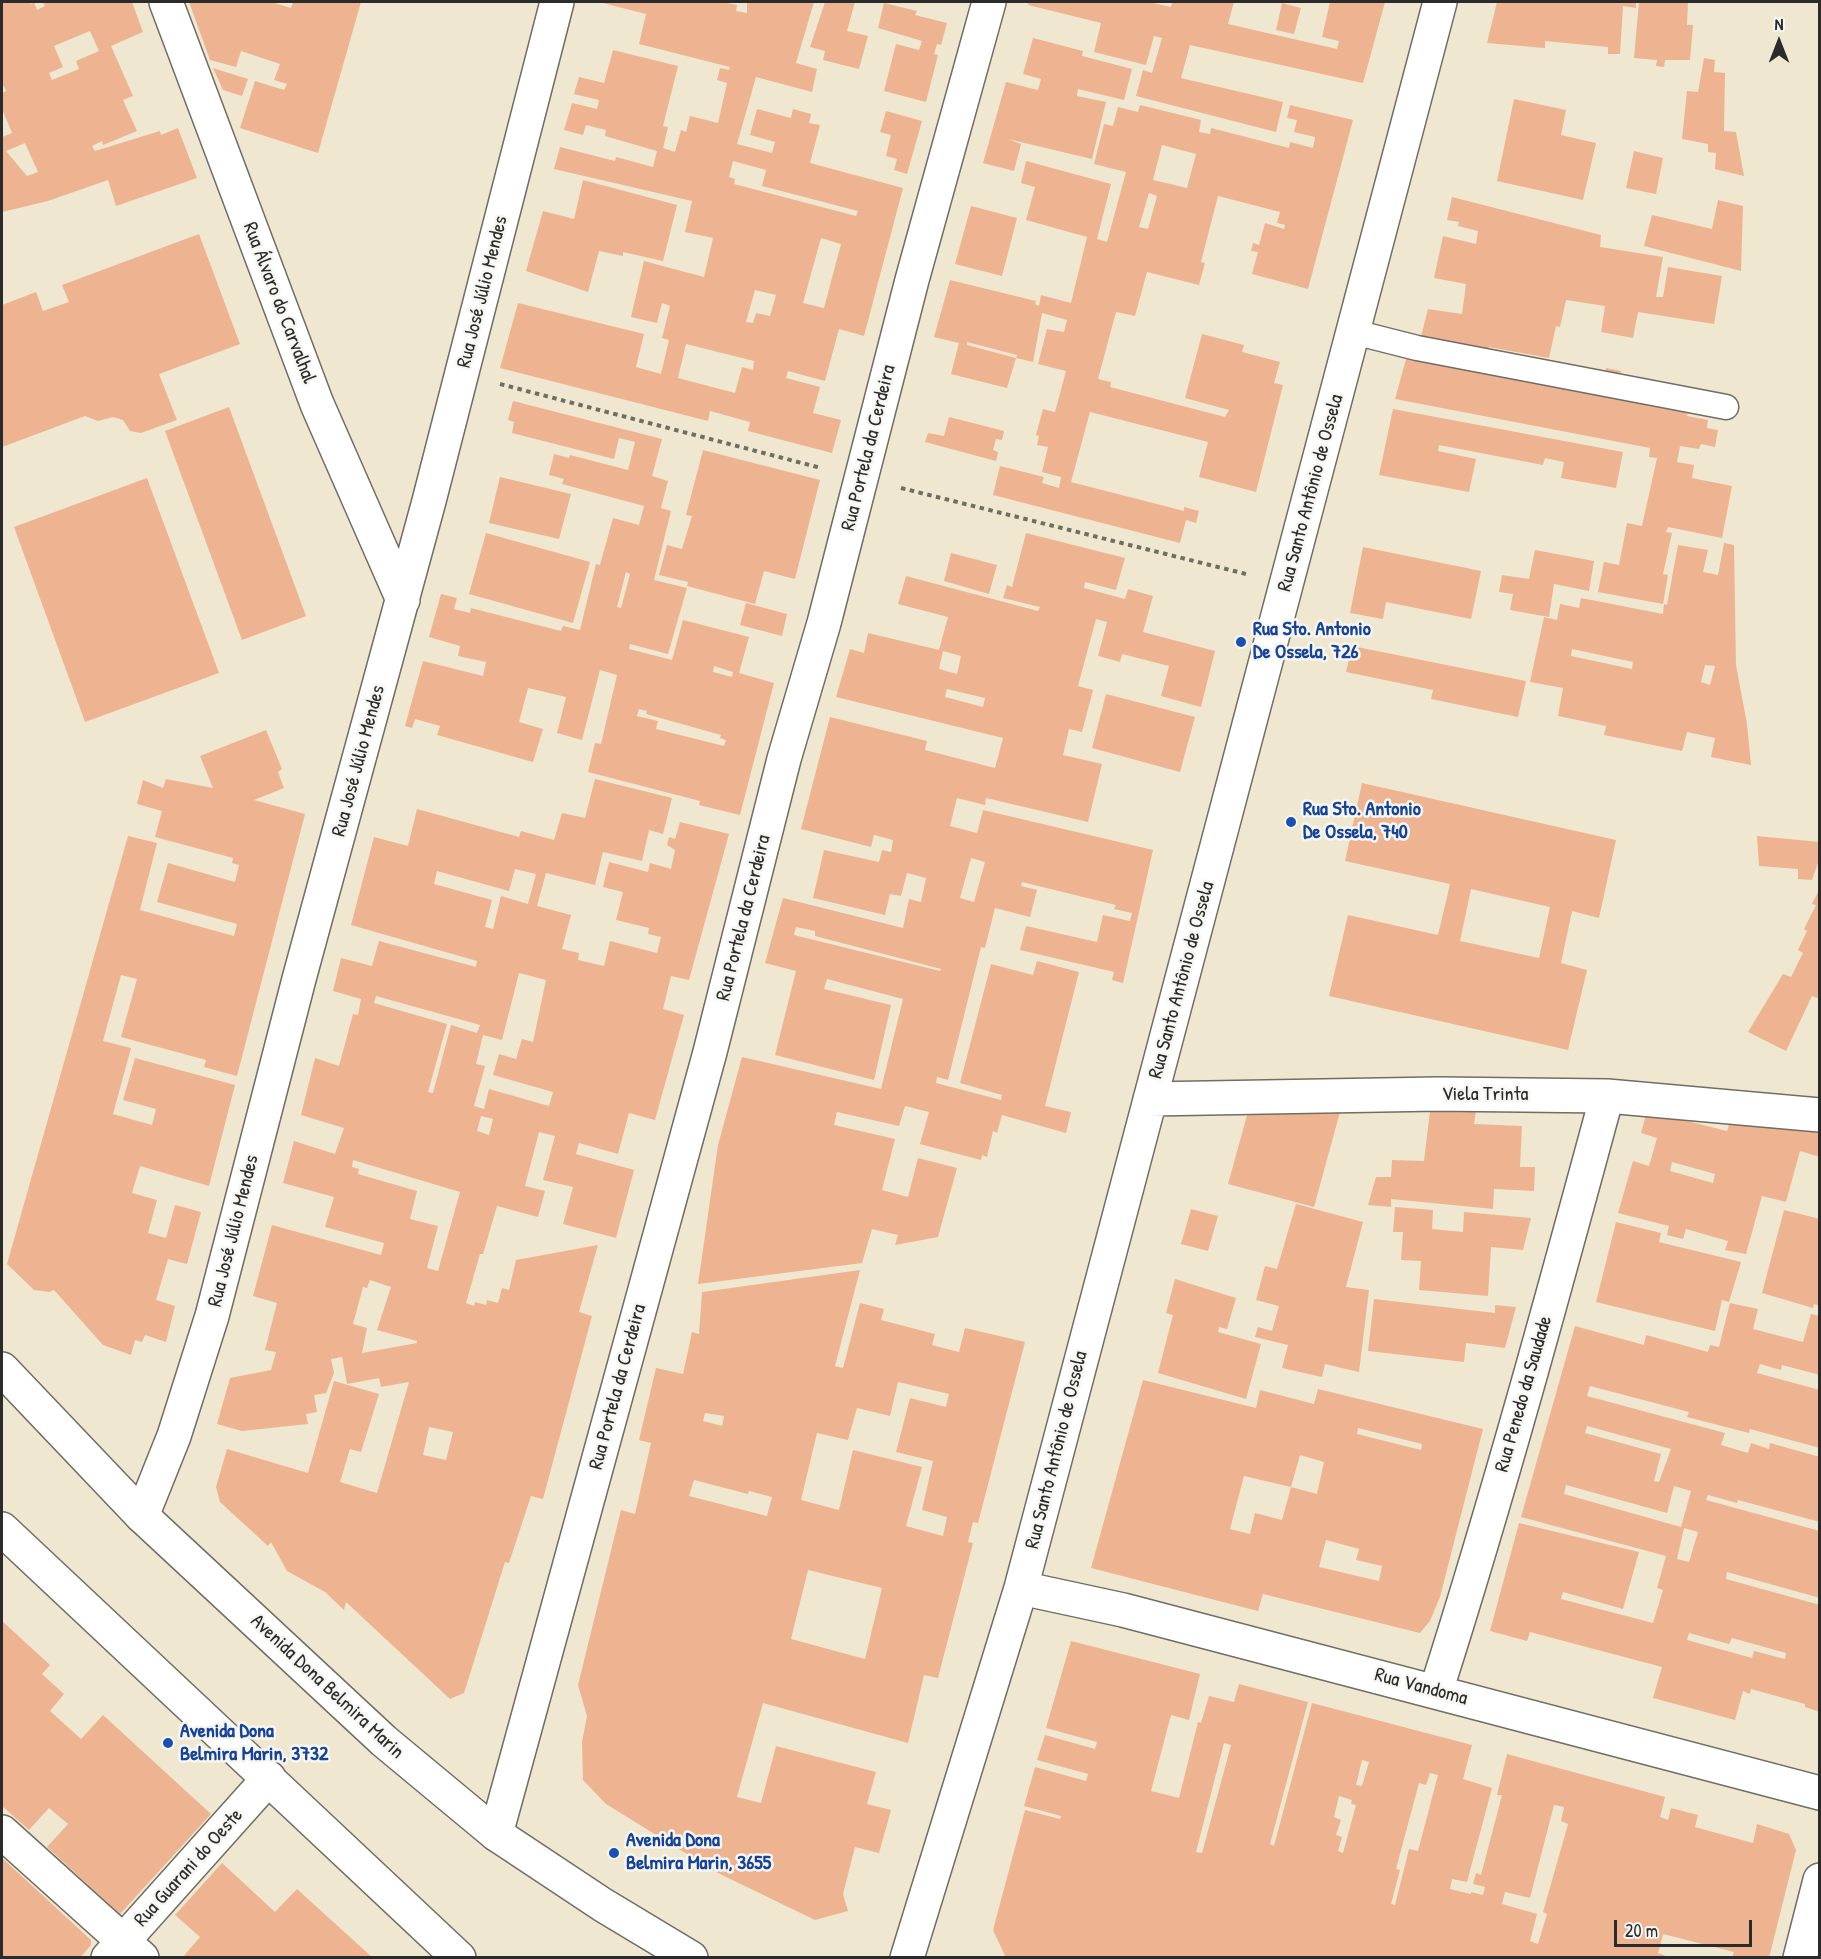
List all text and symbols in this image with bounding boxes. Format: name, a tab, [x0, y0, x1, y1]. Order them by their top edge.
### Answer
north arrow	[1749, 12, 1809, 72]
text: N	[1775, 13, 1783, 35]
street label: Rua José Júlio Mendes	[453, 214, 513, 370]
street label: Rua Álvaro do Carvalhal	[237, 219, 321, 387]
street label: Rua Portela da Cerdeira	[837, 363, 901, 533]
street label: Rua Santo Antônio de Ossela	[1273, 392, 1349, 594]
place label: Rua Sto. Antonio De Ossela, 726	[1253, 618, 1371, 665]
marker: Rua Sto. Antonio De Ossela, 726	[1234, 635, 1248, 649]
street label: Rua José Júlio Mendes	[327, 683, 391, 839]
place label: Rua Sto. Antonio De Ossela, 740	[1303, 798, 1421, 845]
marker: Rua Sto. Antonio De Ossela, 740	[1284, 815, 1298, 829]
street label: Rua Portela da Cerdeira	[712, 833, 776, 1003]
street label: Rua Santo Antônio de Ossela	[1144, 879, 1220, 1081]
street label: Viela Trinta	[1442, 1083, 1528, 1107]
street label: Rua José Júlio Mendes	[204, 1153, 264, 1309]
street label: Rua Portela da Cerdeira	[584, 1302, 652, 1472]
street label: Rua Penedo da Saudade	[1490, 1313, 1558, 1475]
street label: Rua Santo Antônio de Ossela	[1021, 1349, 1093, 1551]
street label: Avenida Dona Belmira Marin	[245, 1610, 409, 1764]
street label: Rua Vandoma	[1372, 1663, 1470, 1711]
place label: Avenida Dona Belmira Marin, 3732	[180, 1720, 328, 1767]
marker: Avenida Dona Belmira Marin, 3732	[161, 1736, 175, 1750]
street label: Rua Guarani do Oeste	[130, 1804, 248, 1932]
place label: Avenida Dona Belmira Marin, 3655	[626, 1829, 771, 1876]
marker: Avenida Dona Belmira Marin, 3655	[607, 1846, 621, 1860]
scale bar	[1617, 1908, 1755, 1946]
text: 20 m	[1625, 1918, 1658, 1943]

